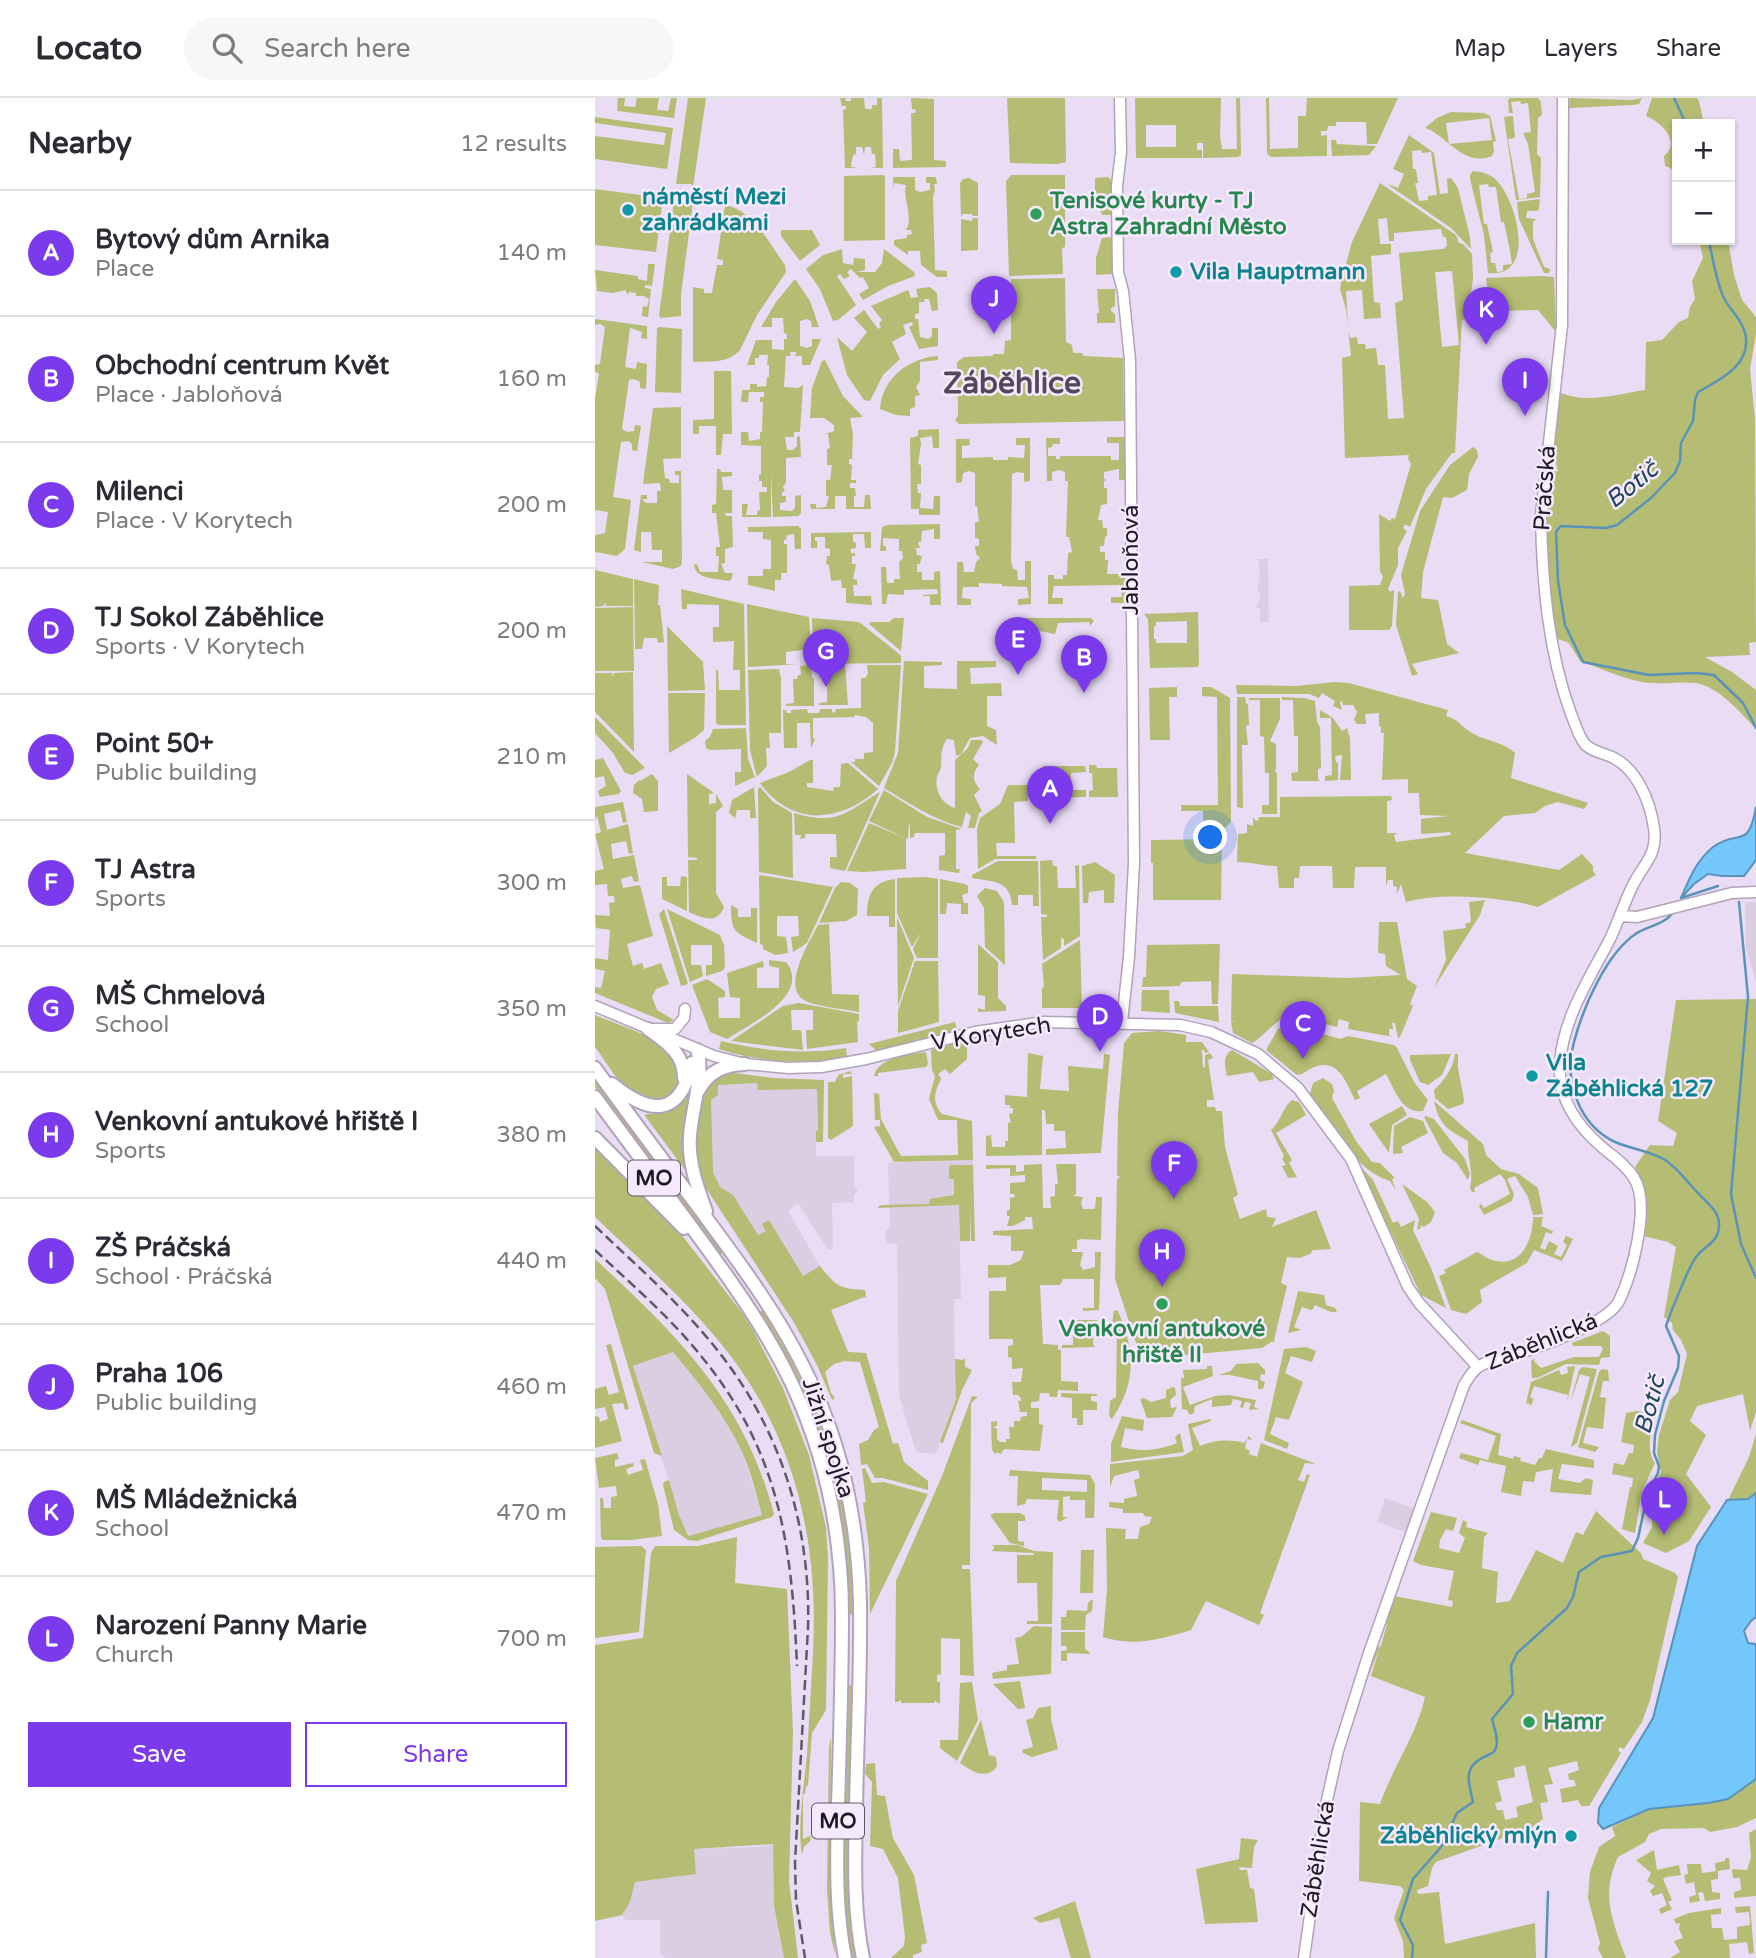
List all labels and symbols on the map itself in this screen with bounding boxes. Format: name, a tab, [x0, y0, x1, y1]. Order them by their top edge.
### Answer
place label: náměstí Mezi zahrádkami	[642, 183, 787, 237]
place label: Tenisové kurty - TJ Astra Zahradní Město	[1049, 187, 1287, 241]
marker: náměstí Mezi zahrádkami	[620, 202, 636, 218]
marker: Tenisové kurty - TJ Astra Zahradní Město	[1028, 206, 1044, 222]
place label: Vila Hauptmann	[1190, 258, 1366, 286]
marker: Vila Hauptmann	[1168, 264, 1184, 280]
pin: J	[971, 276, 1017, 334]
pin: K	[1463, 287, 1509, 345]
pin: I	[1502, 358, 1548, 416]
district label: Záběhlice	[943, 365, 1081, 402]
street label: Práčská	[1528, 444, 1562, 532]
water label: Botič	[1600, 454, 1666, 515]
street label: Jabloňová	[1117, 505, 1145, 615]
pin: E	[995, 617, 1041, 675]
pin: G	[803, 629, 849, 687]
pin: B	[1061, 635, 1107, 693]
pin: A	[1027, 766, 1073, 824]
your location	[1193, 820, 1227, 854]
pin: D	[1077, 994, 1123, 1052]
pin: C	[1280, 1001, 1326, 1059]
street label: V Korytech	[929, 1011, 1053, 1057]
place label: Vila Záběhlická 127	[1546, 1049, 1713, 1103]
marker: Vila Záběhlická 127	[1524, 1068, 1540, 1084]
pin: F	[1151, 1141, 1197, 1199]
road number: MO	[628, 1160, 680, 1196]
pin: H	[1139, 1229, 1185, 1287]
marker: Venkovní antukové hřiště II	[1154, 1296, 1170, 1312]
street label: Záběhlická	[1482, 1307, 1602, 1377]
place label: Venkovní antukové hřiště II	[1059, 1315, 1265, 1369]
water label: Botič	[1628, 1371, 1672, 1437]
street label: Jižní spojka	[795, 1375, 861, 1501]
pin: L	[1641, 1477, 1687, 1535]
place label: Hamr	[1543, 1708, 1604, 1736]
marker: Hamr	[1521, 1714, 1537, 1730]
street label: Záběhlická	[1295, 1798, 1341, 1920]
road number: MO	[812, 1804, 864, 1838]
place label: Záběhlický mlýn	[1380, 1822, 1557, 1850]
marker: Záběhlický mlýn	[1563, 1828, 1579, 1844]

